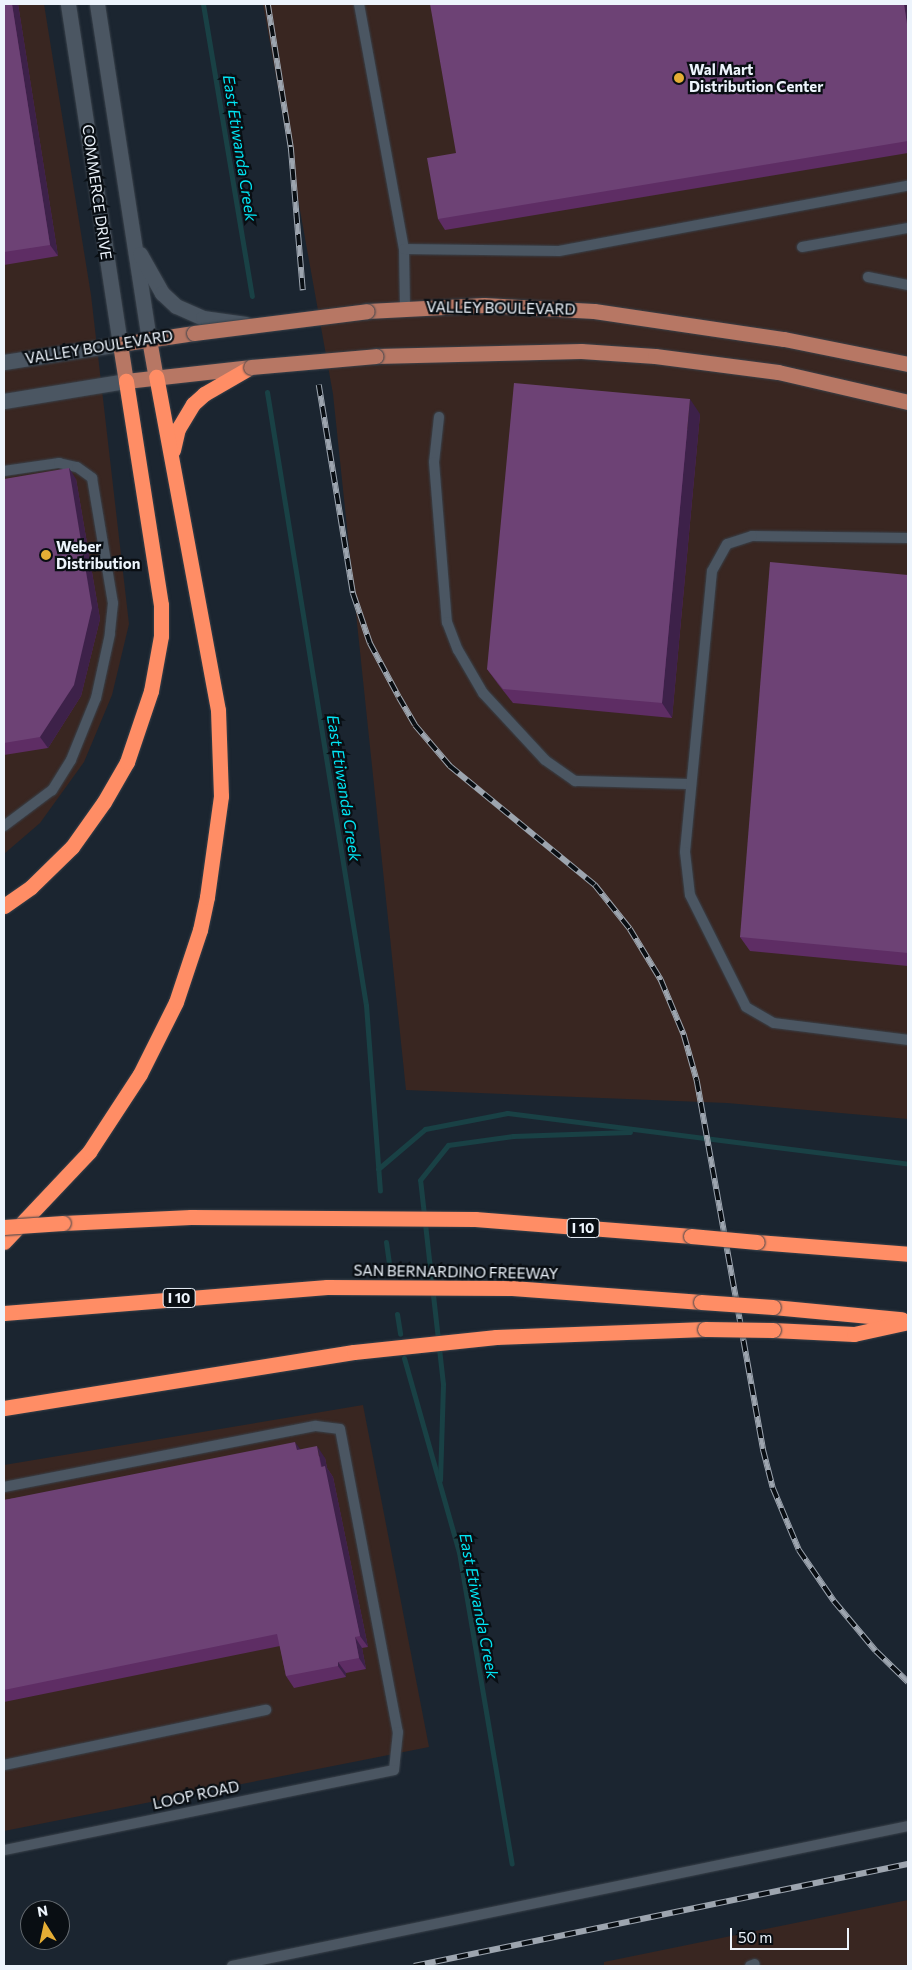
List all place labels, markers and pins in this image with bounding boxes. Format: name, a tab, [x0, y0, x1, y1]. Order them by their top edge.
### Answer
place label: Wal Mart Distribution Center	[689, 60, 823, 95]
marker: Wal Mart Distribution Center	[673, 72, 685, 84]
place label: Weber Distribution	[56, 537, 140, 572]
marker: Weber Distribution	[40, 549, 52, 561]

